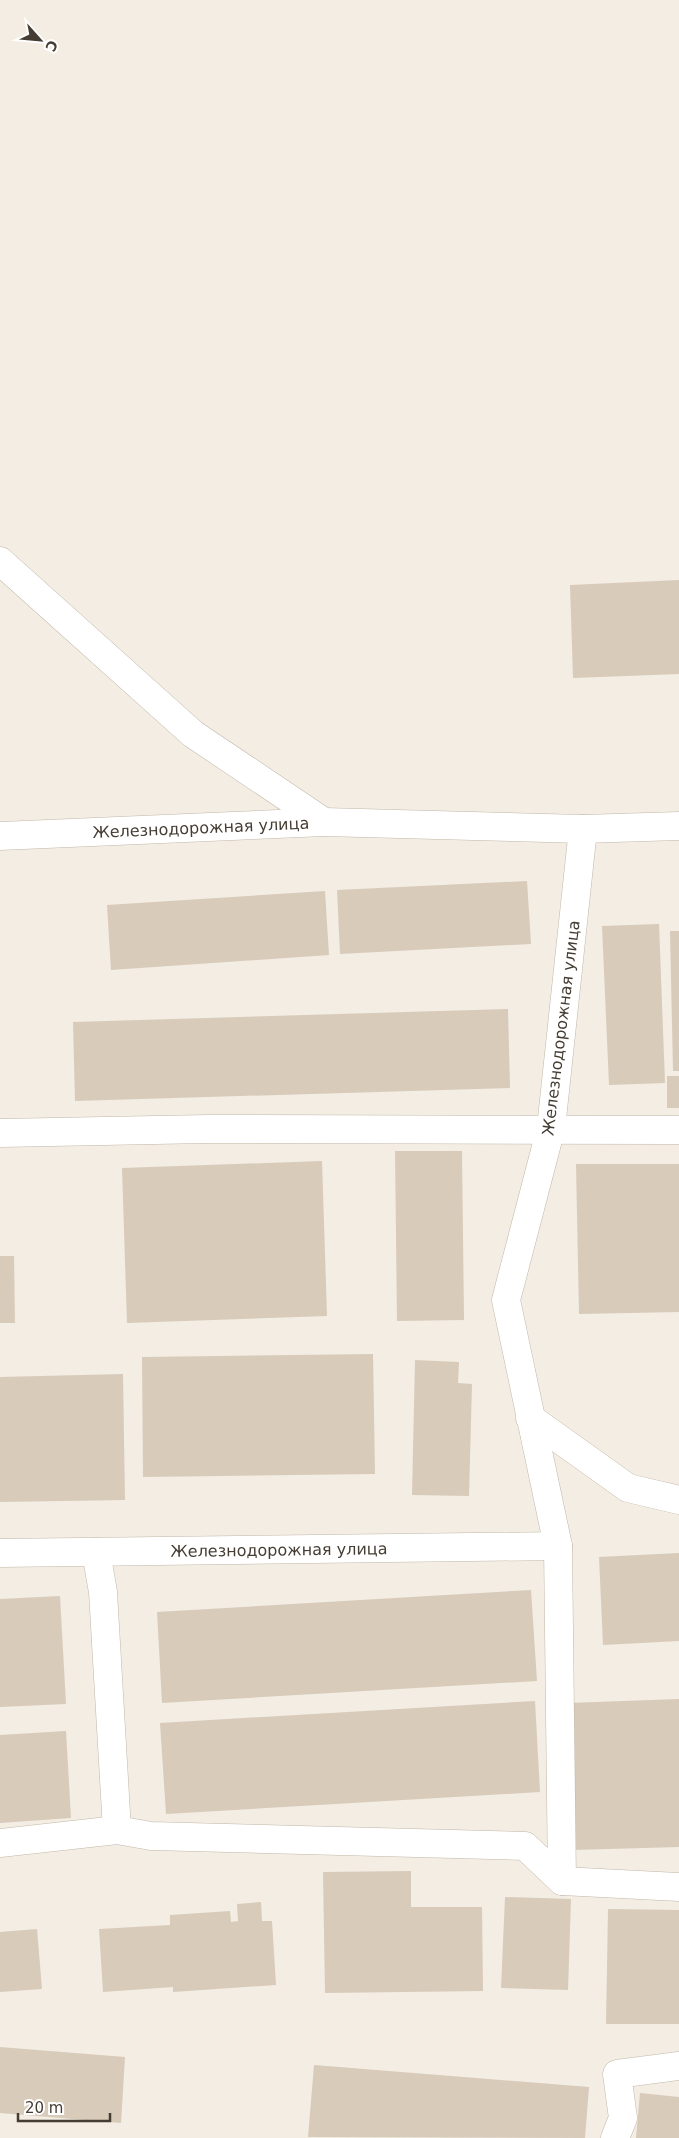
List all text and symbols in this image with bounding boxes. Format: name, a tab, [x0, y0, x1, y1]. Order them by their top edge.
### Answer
north arrow	[15, 15, 65, 65]
text: С	[42, 38, 61, 54]
street label: Железнодорожная улица	[92, 813, 310, 841]
street label: Железнодорожная улица	[538, 919, 584, 1137]
street label: Железнодорожная улица	[170, 1539, 388, 1560]
scale bar	[18, 2090, 110, 2122]
text: 20 m	[25, 2099, 63, 2117]

